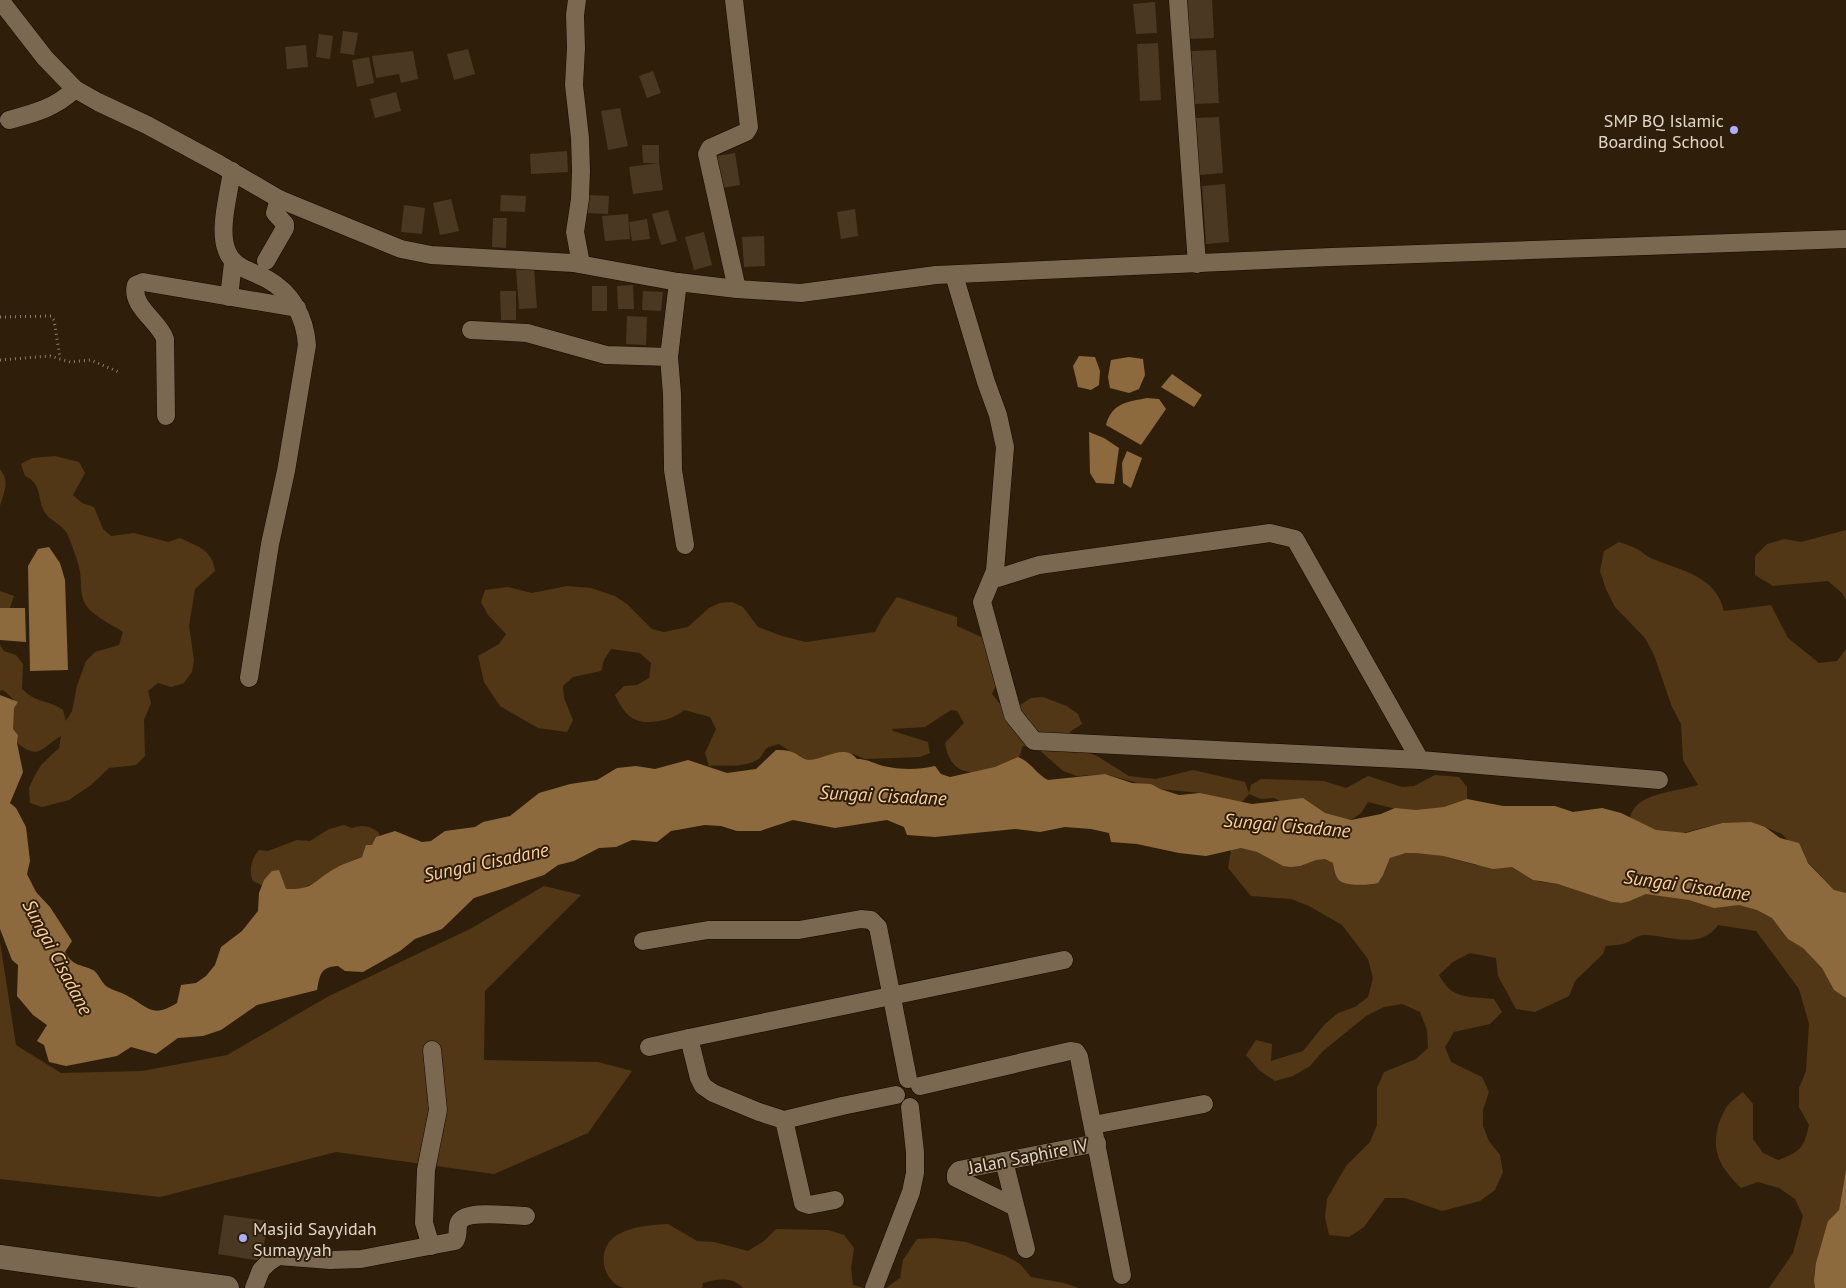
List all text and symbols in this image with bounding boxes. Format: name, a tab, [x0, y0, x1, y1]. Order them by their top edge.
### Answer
place label: SMP BQ Islamic Boarding School	[1598, 109, 1725, 153]
marker: SMP BQ Islamic Boarding School	[1728, 124, 1740, 136]
water label: Sungai Cisadane	[819, 780, 947, 810]
water label: Sungai Cisadane	[1223, 807, 1352, 843]
water label: Sungai Cisadane	[421, 837, 551, 887]
water label: Sungai Cisadane	[1622, 864, 1752, 906]
water label: Sungai Cisadane	[18, 895, 99, 1019]
street label: Jalan Saphire IV	[965, 1133, 1091, 1179]
place label: Masjid Sayyidah Sumayyah	[253, 1217, 377, 1261]
marker: Masjid Sayyidah Sumayyah	[237, 1232, 249, 1244]

